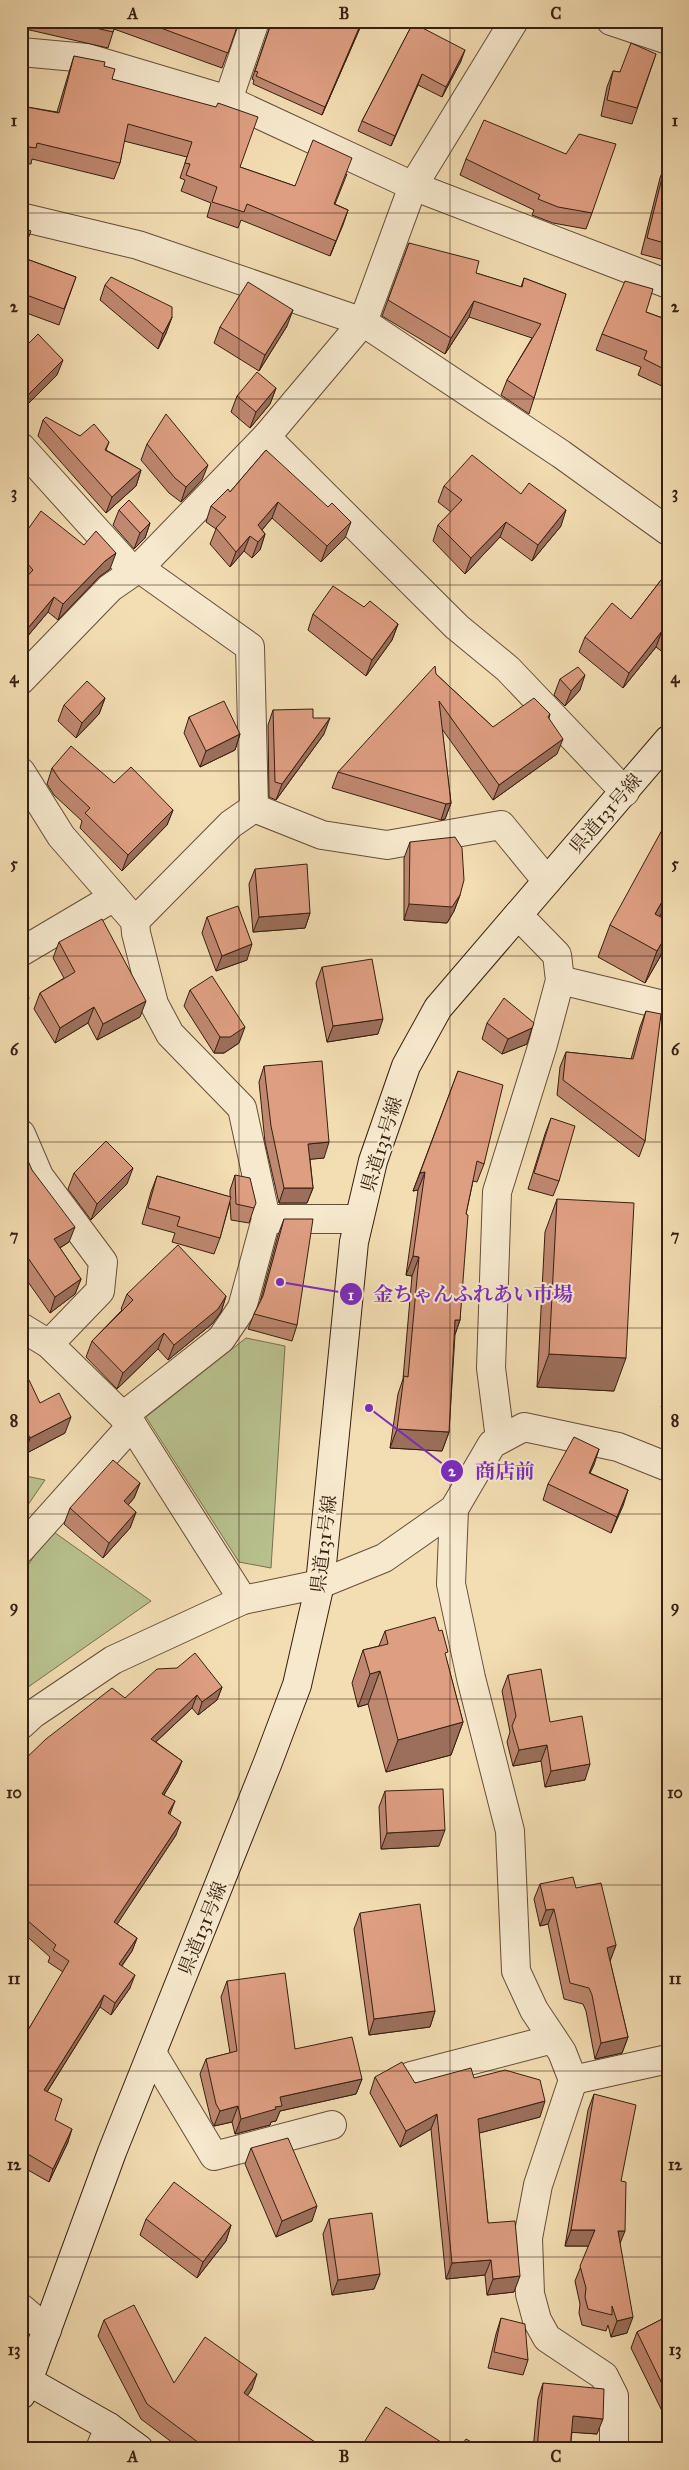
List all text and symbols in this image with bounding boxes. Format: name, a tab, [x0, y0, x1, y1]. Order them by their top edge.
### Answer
text: A	[127, 4, 139, 23]
text: B	[339, 4, 349, 23]
text: C	[551, 4, 562, 23]
text: 1	[11, 111, 18, 130]
text: 1	[672, 111, 679, 130]
text: 2	[10, 297, 19, 316]
text: 2	[671, 297, 680, 316]
text: 3	[11, 483, 17, 503]
text: 3	[672, 483, 678, 503]
text: 4	[10, 668, 20, 688]
text: 4	[671, 668, 681, 688]
street label: 県道131号線	[564, 769, 646, 858]
text: 5	[10, 854, 18, 873]
text: 5	[671, 854, 679, 873]
text: 6	[10, 1040, 19, 1059]
text: 6	[671, 1040, 680, 1059]
street label: 県道131号線	[356, 1094, 407, 1195]
text: 7	[10, 1226, 19, 1245]
text: 7	[671, 1226, 680, 1245]
callout: 金ちゃんふれあい市場	[338, 1277, 583, 1312]
text: 金ちゃんふれあい市場	[373, 1282, 573, 1306]
text: 1	[348, 1286, 354, 1304]
text: 8	[10, 1411, 18, 1430]
text: 8	[671, 1411, 679, 1430]
callout: 商店前	[440, 1454, 545, 1489]
text: 商店前	[475, 1459, 535, 1483]
text: 2	[448, 1462, 456, 1480]
street label: 県道131号線	[306, 1494, 341, 1594]
text: 9	[10, 1597, 18, 1617]
text: 9	[671, 1597, 679, 1617]
text: 10	[6, 1783, 22, 1802]
text: 10	[667, 1783, 683, 1802]
street label: 県道131号線	[173, 1878, 232, 1978]
text: 11	[8, 1969, 21, 1988]
text: 11	[669, 1969, 682, 1988]
text: 12	[7, 2155, 22, 2174]
text: 12	[668, 2155, 683, 2174]
text: 13	[8, 2340, 20, 2360]
text: 13	[669, 2340, 681, 2360]
text: A	[127, 2447, 139, 2466]
text: B	[339, 2447, 349, 2466]
text: C	[551, 2447, 562, 2466]

